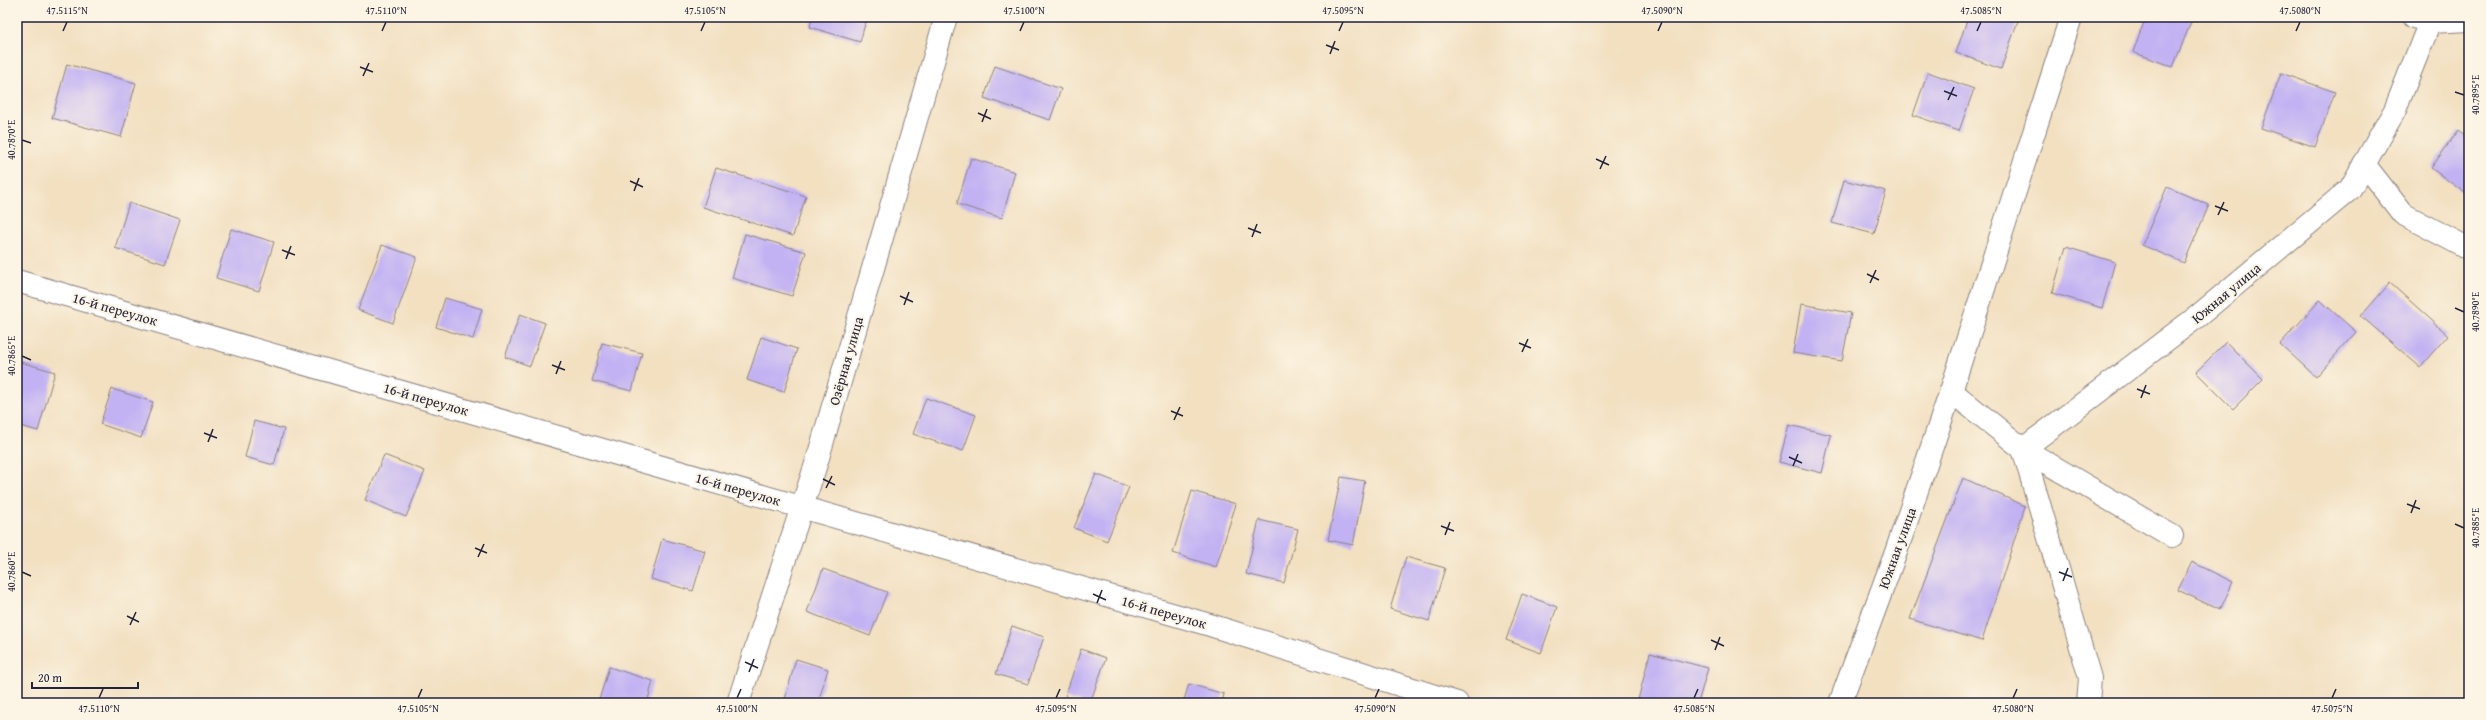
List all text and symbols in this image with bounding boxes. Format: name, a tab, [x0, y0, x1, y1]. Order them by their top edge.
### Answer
text: 47.5115°N	[46, 3, 88, 18]
text: 47.5110°N	[365, 3, 407, 18]
text: 47.5105°N	[684, 3, 726, 18]
text: 47.5100°N	[1003, 3, 1045, 18]
text: 47.5095°N	[1322, 3, 1364, 18]
text: 47.5090°N	[1641, 3, 1683, 18]
text: 47.5085°N	[1960, 3, 2002, 18]
text: 47.5080°N	[2279, 3, 2321, 18]
text: 40.7895°E	[2468, 75, 2483, 115]
text: 40.7870°E	[4, 120, 19, 160]
street label: Южная улица	[2187, 258, 2265, 328]
street label: 16-й переулок	[70, 287, 160, 331]
text: 40.7890°E	[2468, 292, 2483, 332]
street label: Озёрная улица	[824, 314, 868, 408]
text: 40.7865°E	[4, 336, 19, 376]
street label: 16-й переулок	[381, 377, 471, 421]
street label: 16-й переулок	[693, 467, 783, 511]
street label: Южная улица	[1873, 504, 1921, 591]
text: 40.7885°E	[2468, 508, 2483, 548]
text: 40.7860°E	[4, 552, 19, 592]
street label: 16-й переулок	[1119, 590, 1209, 634]
scale bar	[32, 664, 138, 690]
text: 20 m	[38, 669, 62, 686]
text: 47.5110°N	[78, 701, 120, 716]
text: 47.5105°N	[397, 701, 439, 716]
text: 47.5100°N	[716, 701, 758, 716]
text: 47.5095°N	[1035, 701, 1077, 716]
text: 47.5090°N	[1354, 701, 1396, 716]
text: 47.5085°N	[1673, 701, 1715, 716]
text: 47.5080°N	[1992, 701, 2034, 716]
text: 47.5075°N	[2311, 701, 2353, 716]

